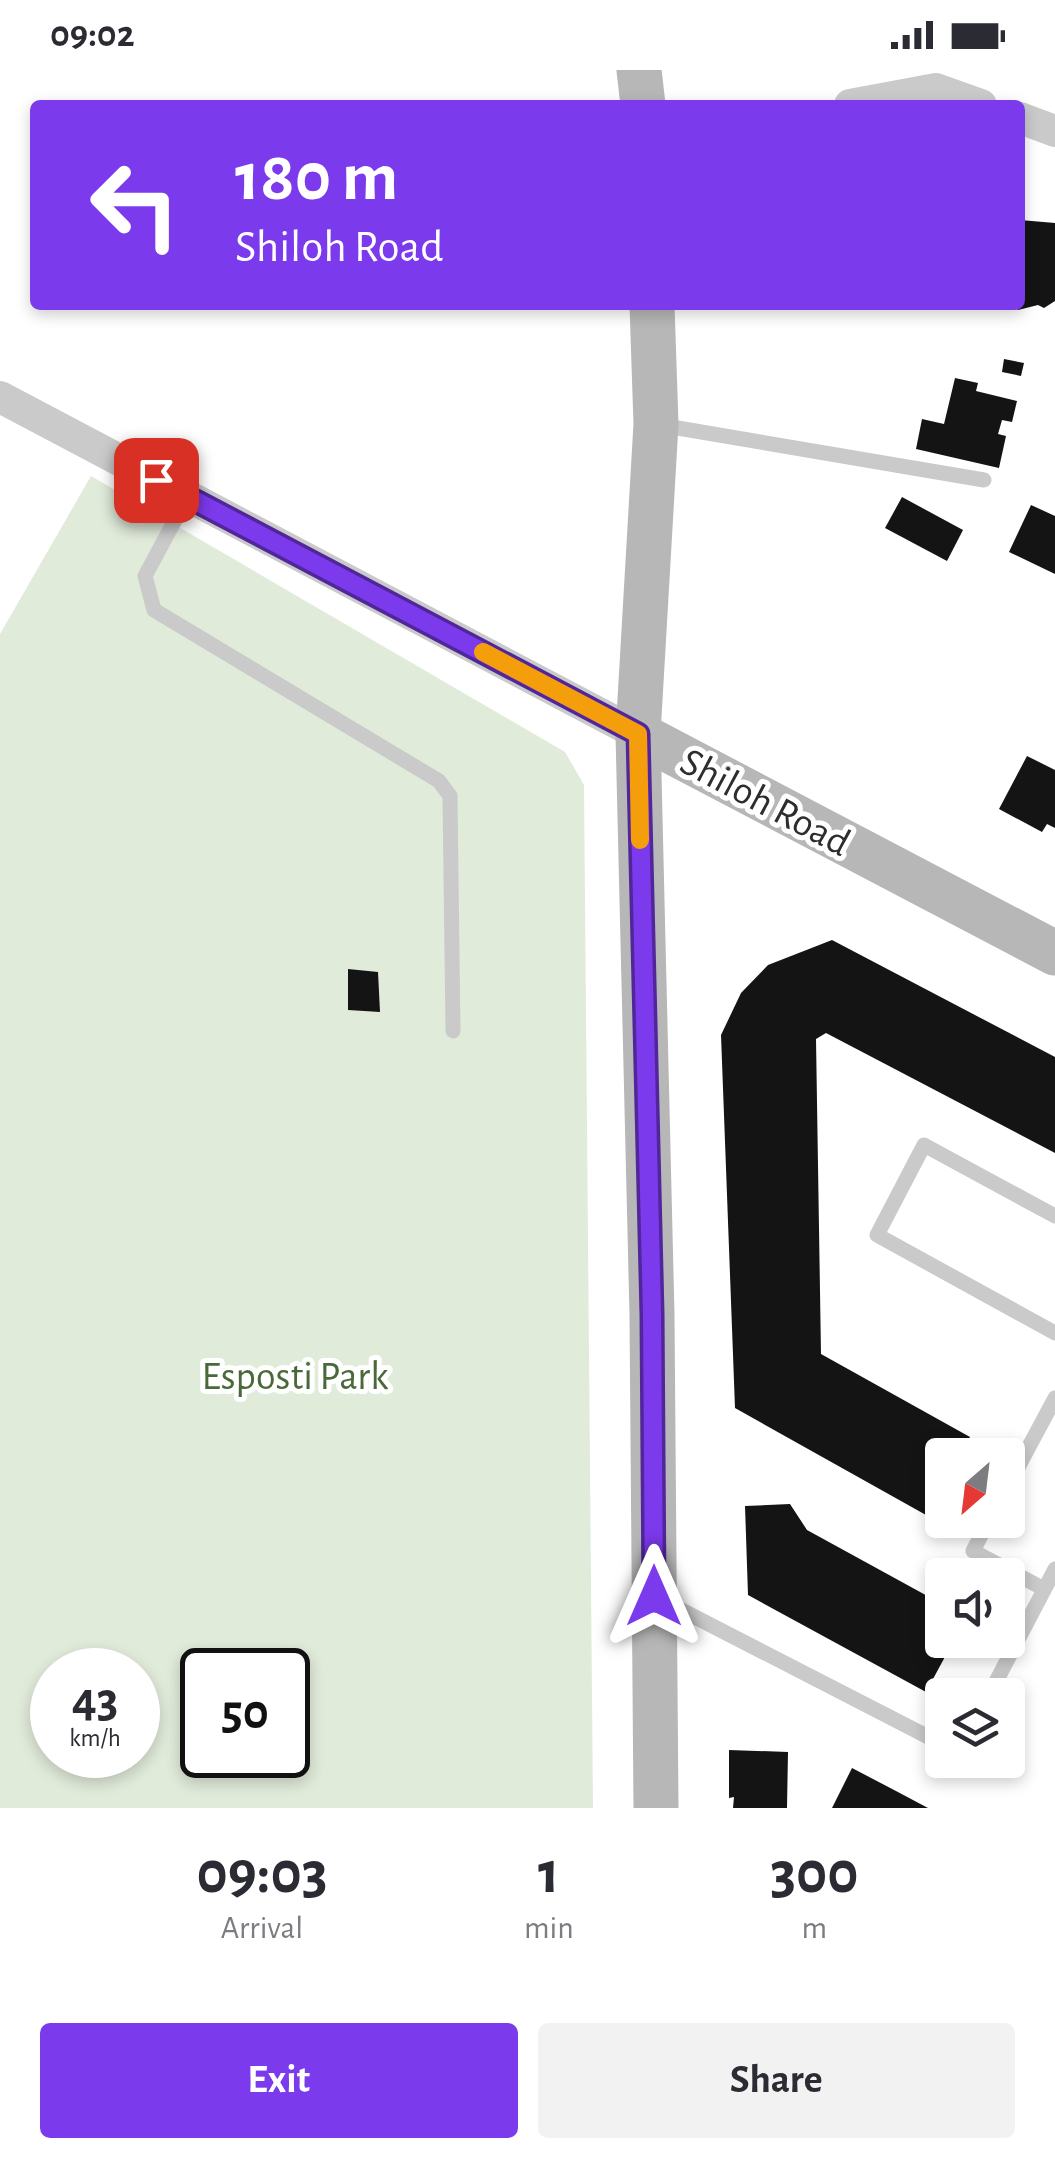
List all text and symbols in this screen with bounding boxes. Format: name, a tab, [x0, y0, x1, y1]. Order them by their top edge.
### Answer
text: 09:02	[50, 16, 135, 54]
icon: left	[70, 140, 200, 270]
text: 180 m	[235, 143, 398, 213]
text: Shiloh Road	[235, 225, 444, 270]
pin	[114, 438, 199, 523]
icon: arrive	[129, 453, 184, 508]
street label: Shiloh Road	[674, 742, 856, 864]
park label: Esposti Park	[202, 1357, 388, 1397]
north arrow	[925, 1438, 1025, 1538]
map controls	[925, 1438, 1025, 1778]
position arrow	[602, 1544, 706, 1648]
button: sound	[925, 1558, 1025, 1658]
speed limit sign: 50	[180, 1648, 310, 1778]
text: 43	[72, 1676, 118, 1726]
button: layers	[925, 1678, 1025, 1778]
text: km/h	[69, 1726, 121, 1751]
text: 09:03	[196, 1844, 328, 1904]
text: 1	[538, 1844, 560, 1904]
text: 300	[770, 1844, 859, 1904]
text: Arrival	[221, 1912, 303, 1944]
text: min	[524, 1912, 574, 1944]
text: m	[802, 1912, 827, 1944]
button: Exit	[40, 2023, 518, 2138]
button: Share	[538, 2023, 1015, 2138]

